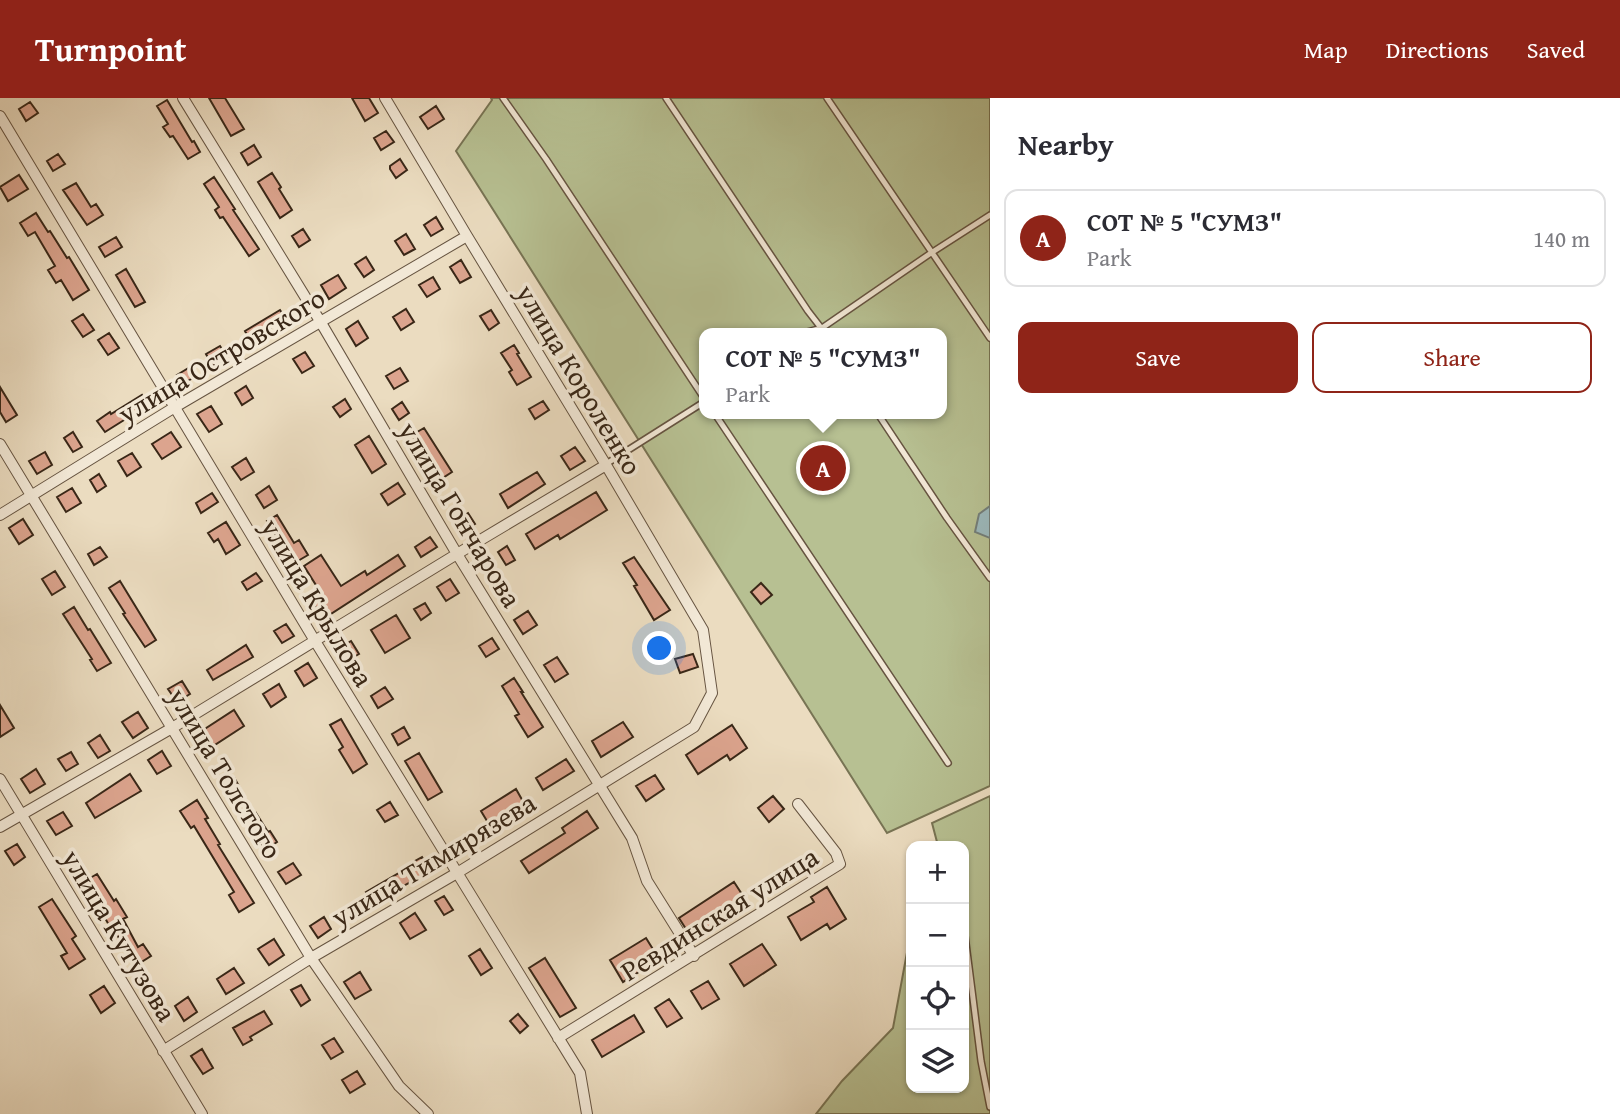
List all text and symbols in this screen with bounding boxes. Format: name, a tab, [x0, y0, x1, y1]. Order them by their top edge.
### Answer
text: Turnpoint	[35, 25, 187, 73]
text: Map	[1304, 32, 1348, 67]
text: Directions	[1386, 32, 1489, 67]
text: Saved	[1527, 32, 1585, 67]
text: Nearby	[1018, 122, 1114, 166]
text: СОТ № 5 "СУМЗ"	[1087, 202, 1282, 241]
text: A	[1036, 222, 1050, 255]
text: 140 m	[1533, 222, 1590, 255]
text: Park	[1087, 241, 1131, 274]
street label: улица Короленко	[506, 275, 653, 482]
street label: улица Островского	[109, 277, 332, 434]
button: Save	[1018, 322, 1298, 393]
button: Share	[1312, 322, 1592, 393]
popup	[699, 328, 947, 419]
text: СОТ № 5 "СУМЗ"	[726, 338, 920, 377]
text: Park	[726, 377, 770, 410]
street label: улица Гончарова	[389, 412, 533, 615]
pin: A	[800, 442, 846, 494]
street label: улица Крылова	[251, 509, 385, 695]
your location	[642, 631, 676, 665]
street label: улица Толстого	[158, 679, 293, 866]
street label: улица Тимирязева	[322, 781, 544, 937]
street label: Ревдинская улица	[612, 835, 826, 990]
street label: улица Кутузова	[52, 840, 188, 1029]
map controls	[906, 841, 969, 1093]
button: +	[906, 841, 969, 904]
button: −	[906, 904, 969, 967]
button: locate	[906, 967, 969, 1030]
button: layers	[906, 1030, 969, 1093]

